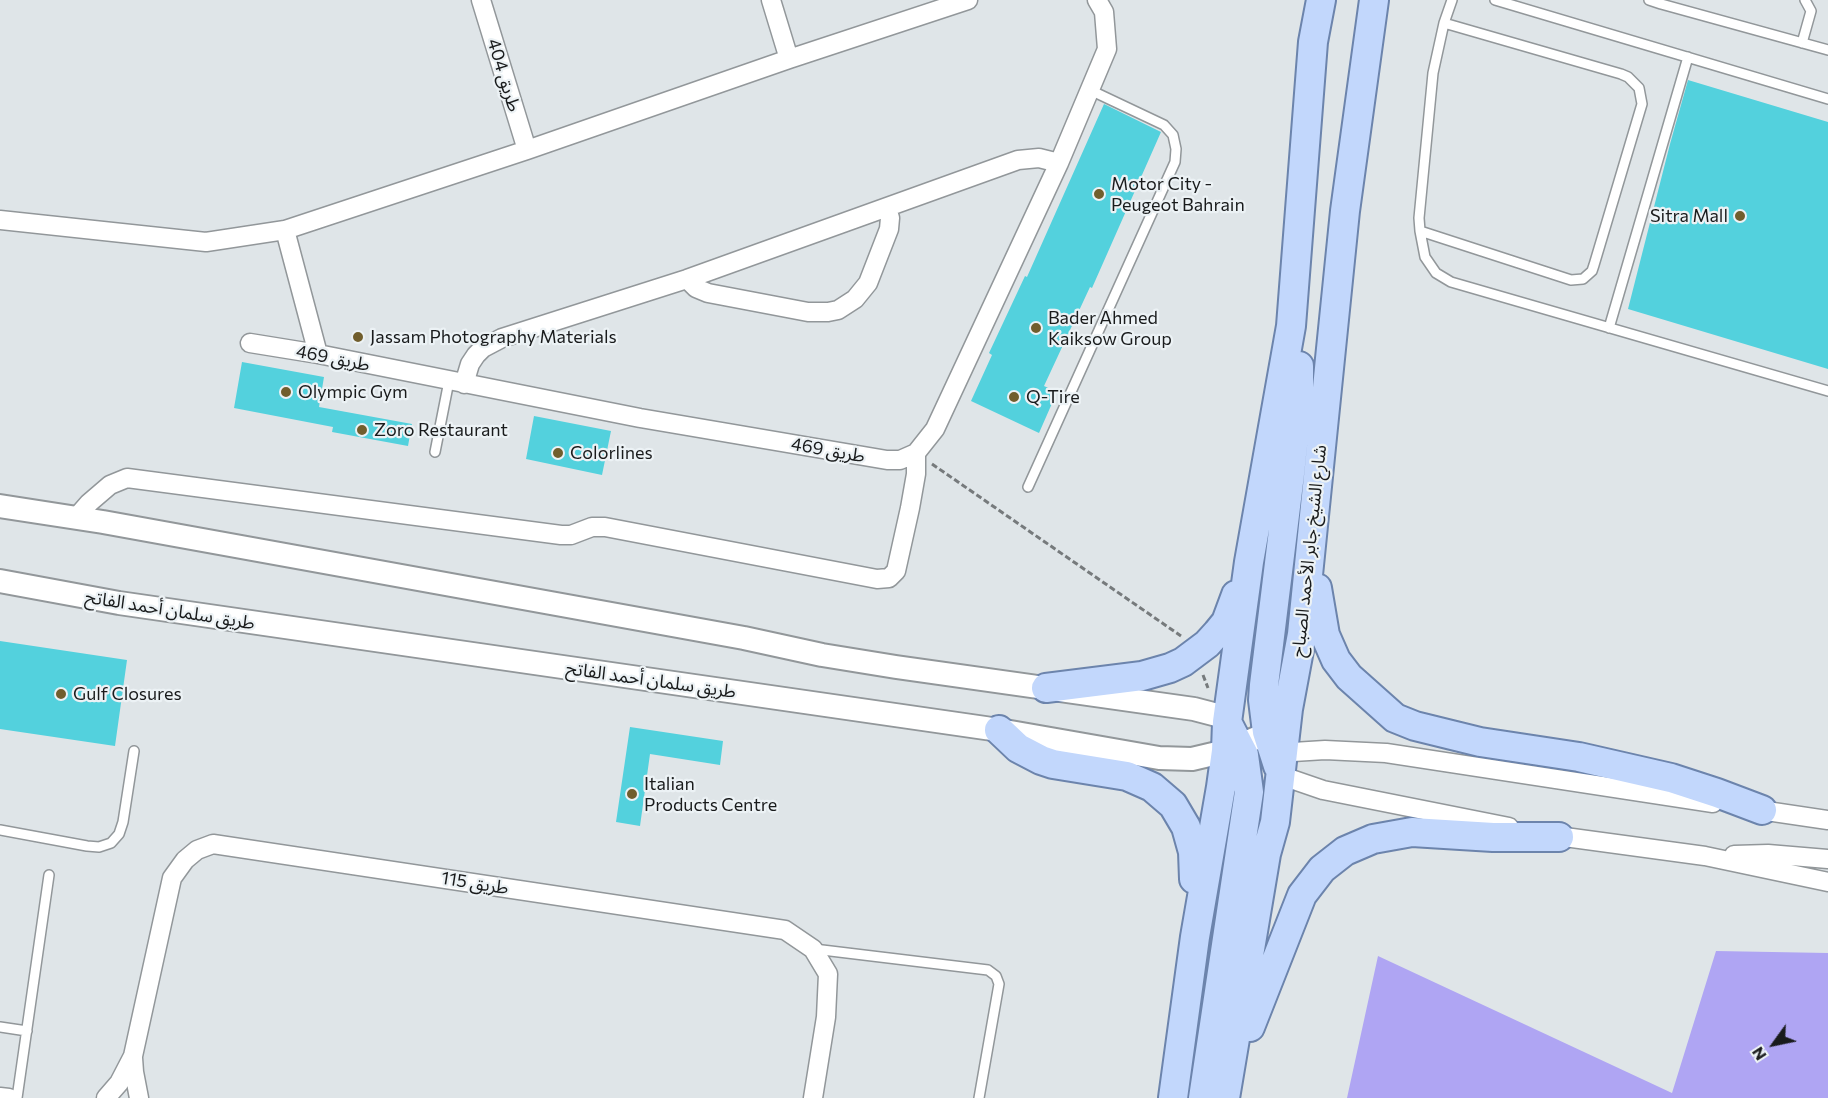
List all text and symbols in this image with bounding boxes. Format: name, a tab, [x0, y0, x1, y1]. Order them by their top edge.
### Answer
street label: طريق 404	[483, 36, 525, 114]
place label: Motor City - Peugeot Bahrain	[1111, 173, 1245, 216]
marker: Motor City - Peugeot Bahrain	[1092, 187, 1106, 201]
place label: Sitra Mall	[1650, 205, 1728, 227]
marker: Sitra Mall	[1733, 209, 1747, 223]
place label: Bader Ahmed Kaiksow Group	[1048, 307, 1172, 350]
marker: Bader Ahmed Kaiksow Group	[1029, 321, 1043, 335]
place label: Jassam Photography Materials	[370, 326, 617, 348]
marker: Jassam Photography Materials	[351, 330, 365, 344]
street label: طريق 469	[294, 340, 372, 376]
place label: Olympic Gym	[298, 381, 408, 403]
marker: Olympic Gym	[279, 385, 293, 399]
place label: Q-Tire	[1026, 386, 1080, 408]
marker: Q-Tire	[1007, 390, 1021, 404]
place label: Zoro Restaurant	[374, 419, 508, 441]
marker: Zoro Restaurant	[355, 423, 369, 437]
street label: طريق 469	[789, 433, 867, 467]
place label: Colorlines	[570, 442, 653, 464]
street label: شارع الشيخ جابر الأحمد الصباح	[1287, 444, 1331, 658]
marker: Colorlines	[551, 446, 565, 460]
street label: طريق سلمان أحمد الفاتح	[84, 586, 256, 634]
street label: طريق سلمان أحمد الفاتح	[565, 657, 737, 703]
place label: Gulf Closures	[73, 683, 182, 705]
marker: Gulf Closures	[54, 687, 68, 701]
place label: Italian Products Centre	[644, 773, 777, 816]
marker: Italian Products Centre	[625, 787, 639, 801]
street label: طريق 115	[440, 867, 510, 899]
north arrow	[1744, 1014, 1804, 1074]
text: N	[1747, 1044, 1770, 1064]

